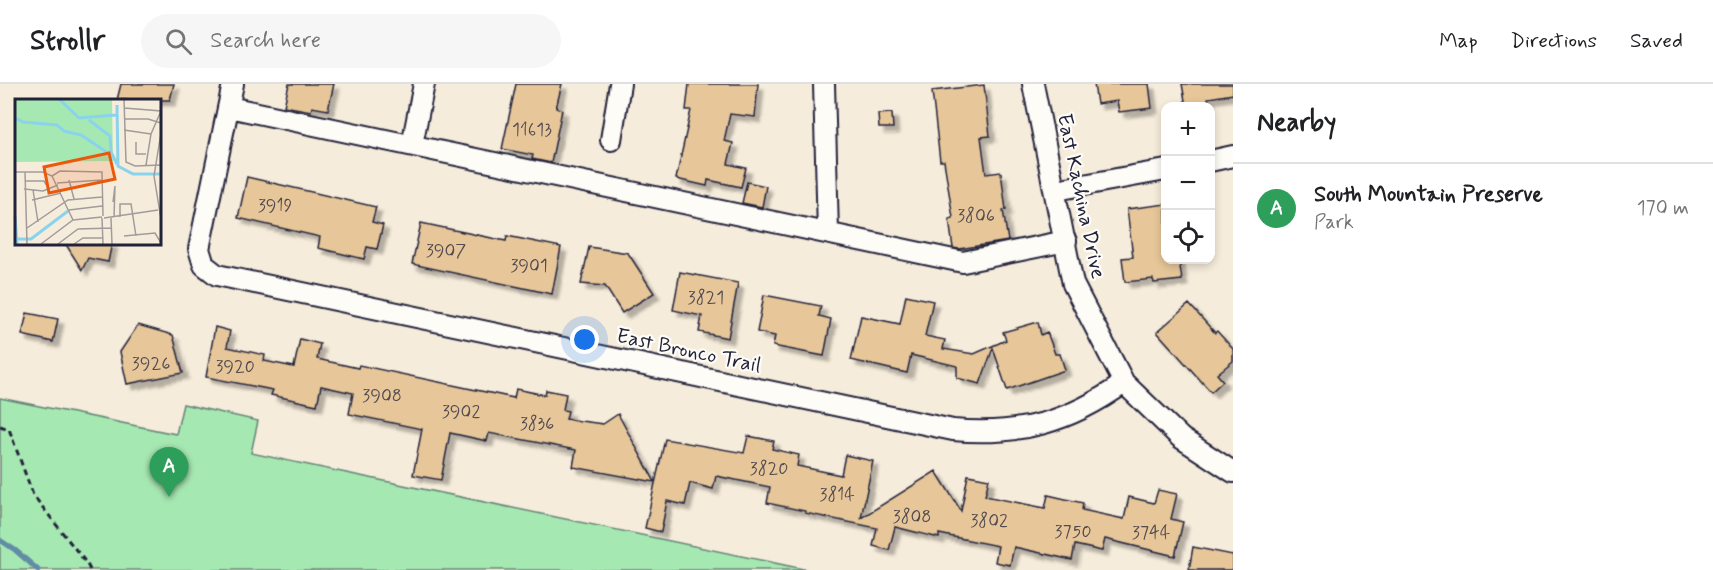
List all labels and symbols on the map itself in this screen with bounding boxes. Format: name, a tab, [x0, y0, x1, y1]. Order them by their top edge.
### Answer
inset map	[15, 99, 160, 244]
street label: East Kachina Drive	[1050, 111, 1112, 281]
house number: 11613	[512, 118, 552, 142]
house number: 3919	[258, 194, 293, 218]
house number: 3806	[957, 204, 995, 228]
house number: 3907	[426, 239, 466, 263]
house number: 3901	[510, 254, 548, 278]
house number: 3821	[688, 286, 724, 310]
street label: East Bronco Trail	[614, 322, 764, 380]
your location	[570, 325, 599, 354]
house number: 3926	[132, 352, 170, 376]
house number: 3920	[215, 355, 255, 379]
house number: 3908	[362, 384, 402, 408]
house number: 3902	[442, 400, 480, 424]
house number: 3836	[520, 412, 554, 436]
pin: A	[150, 448, 188, 497]
house number: 3820	[750, 457, 788, 481]
house number: 3814	[819, 483, 855, 507]
house number: 3808	[893, 505, 931, 529]
house number: 3802	[970, 509, 1008, 533]
house number: 3750	[1054, 520, 1092, 544]
house number: 3744	[1132, 521, 1170, 545]

